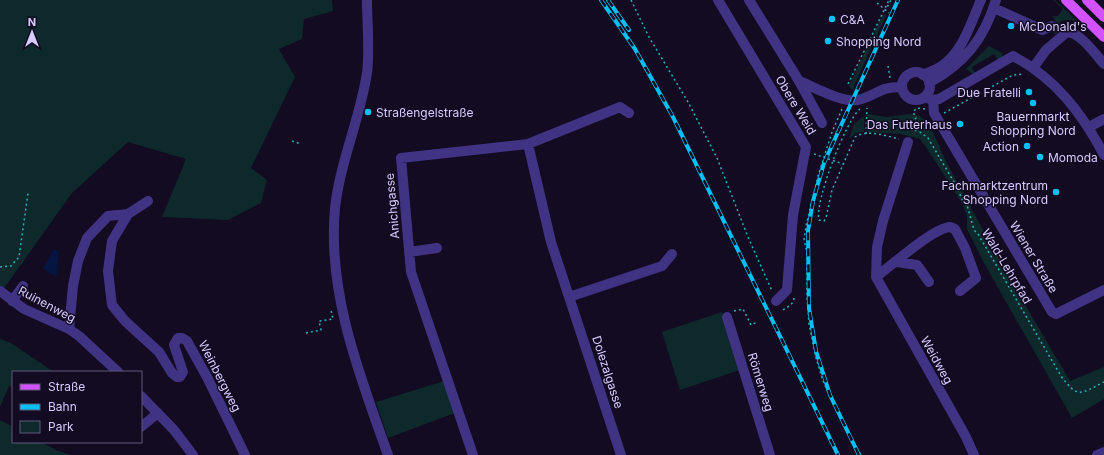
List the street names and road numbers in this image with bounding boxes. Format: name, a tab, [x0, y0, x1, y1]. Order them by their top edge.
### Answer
street label: Obere Weid	[772, 73, 820, 137]
street label: Anichgasse	[382, 172, 402, 240]
street label: Wiener Straße	[1007, 218, 1061, 296]
street label: Wald-Lehrpfad	[979, 226, 1035, 306]
street label: Ruinenweg	[16, 283, 78, 325]
street label: Weidweg	[918, 333, 956, 387]
street label: Dolezalgasse	[589, 334, 627, 410]
street label: Weinbergweg	[196, 338, 244, 414]
street label: Römerweg	[745, 351, 777, 413]

